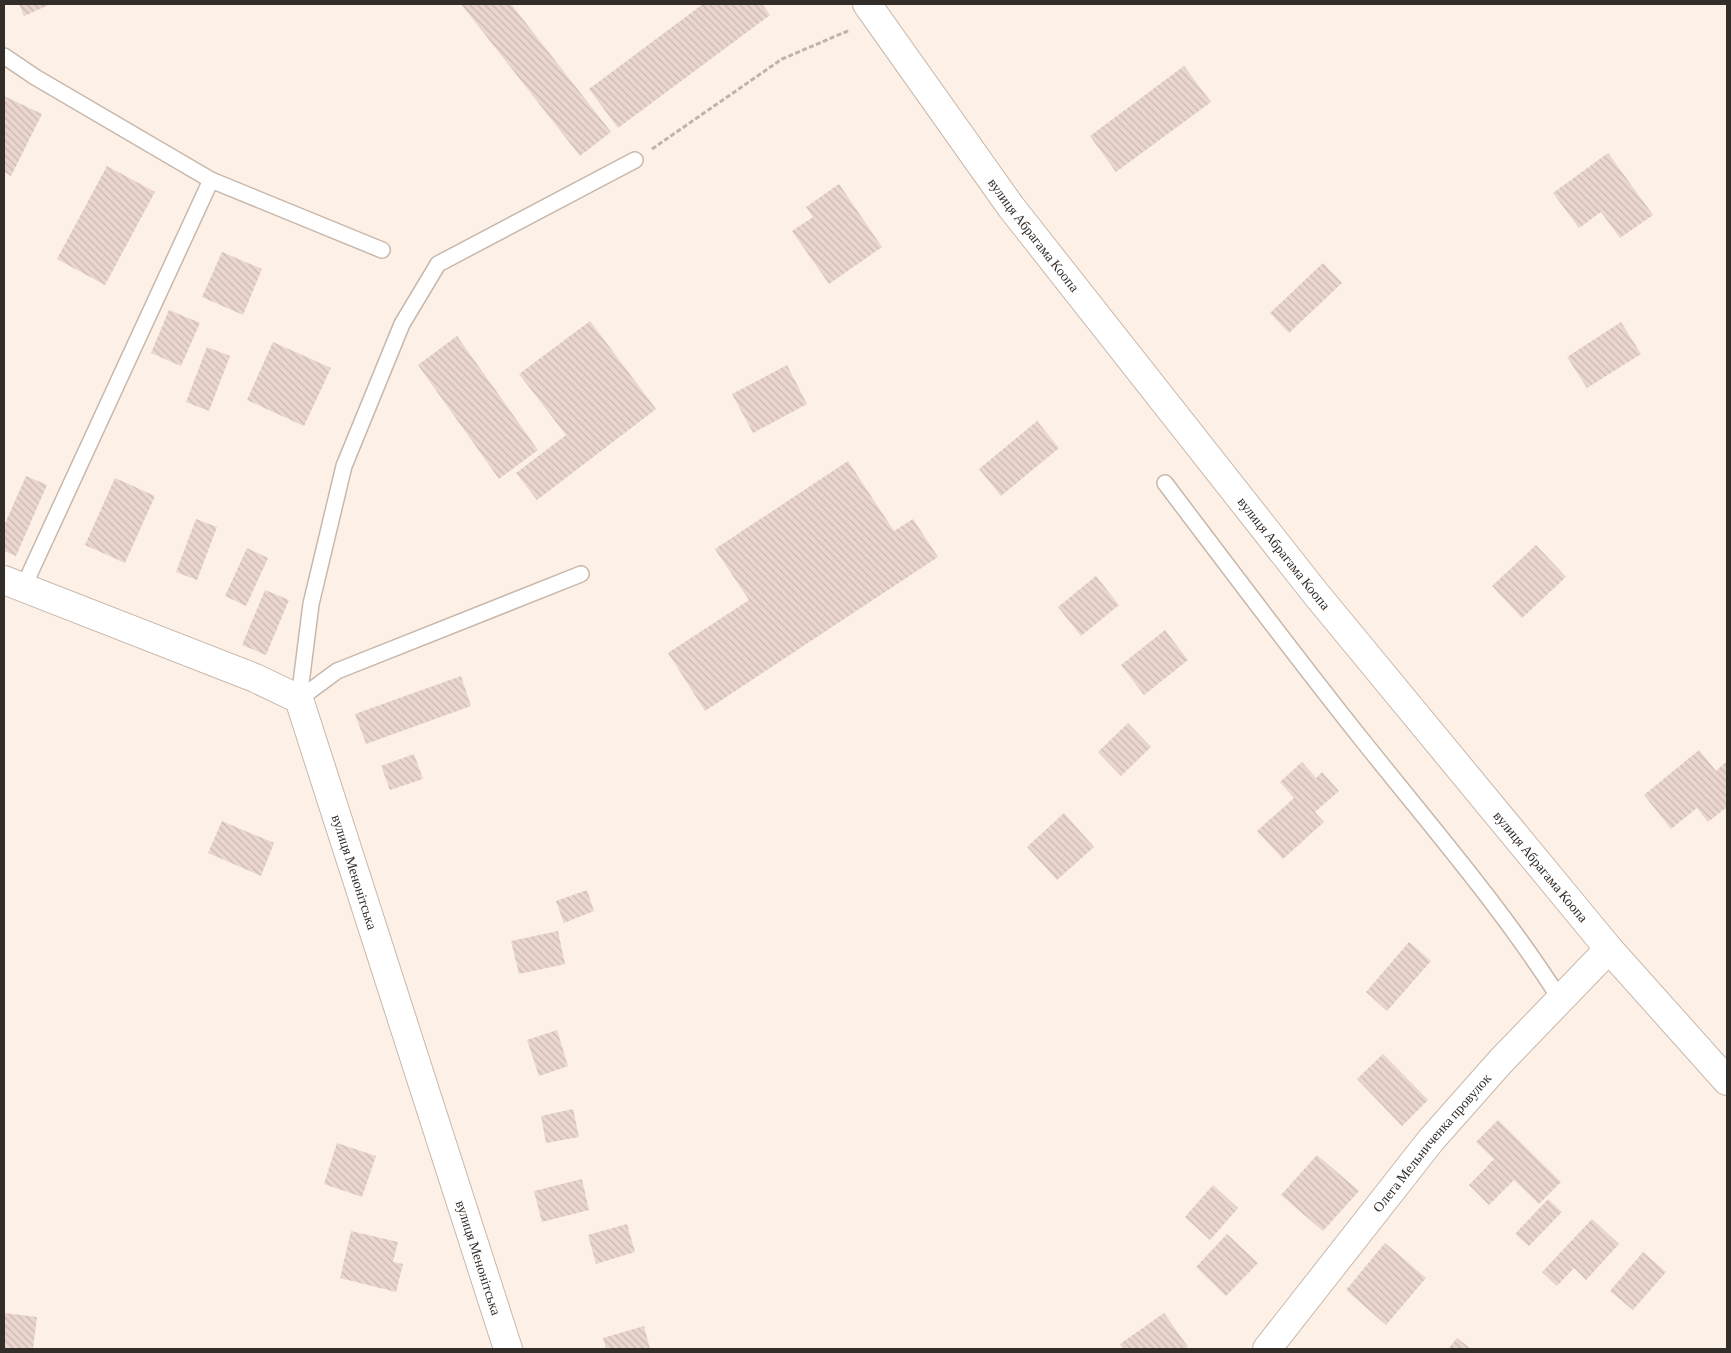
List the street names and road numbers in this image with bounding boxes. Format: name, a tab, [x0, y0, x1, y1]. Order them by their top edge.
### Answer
street label: вулиця Абрагама Коопа	[985, 175, 1083, 296]
street label: вулиця Абрагама Коопа	[1235, 494, 1334, 614]
street label: вулиця Абрагама Коопа	[1490, 808, 1592, 926]
street label: вулиця Менонітська	[329, 813, 381, 932]
street label: Олега Мельниченка провулок	[1369, 1070, 1494, 1215]
street label: вулиця Менонітська	[453, 1198, 505, 1318]

